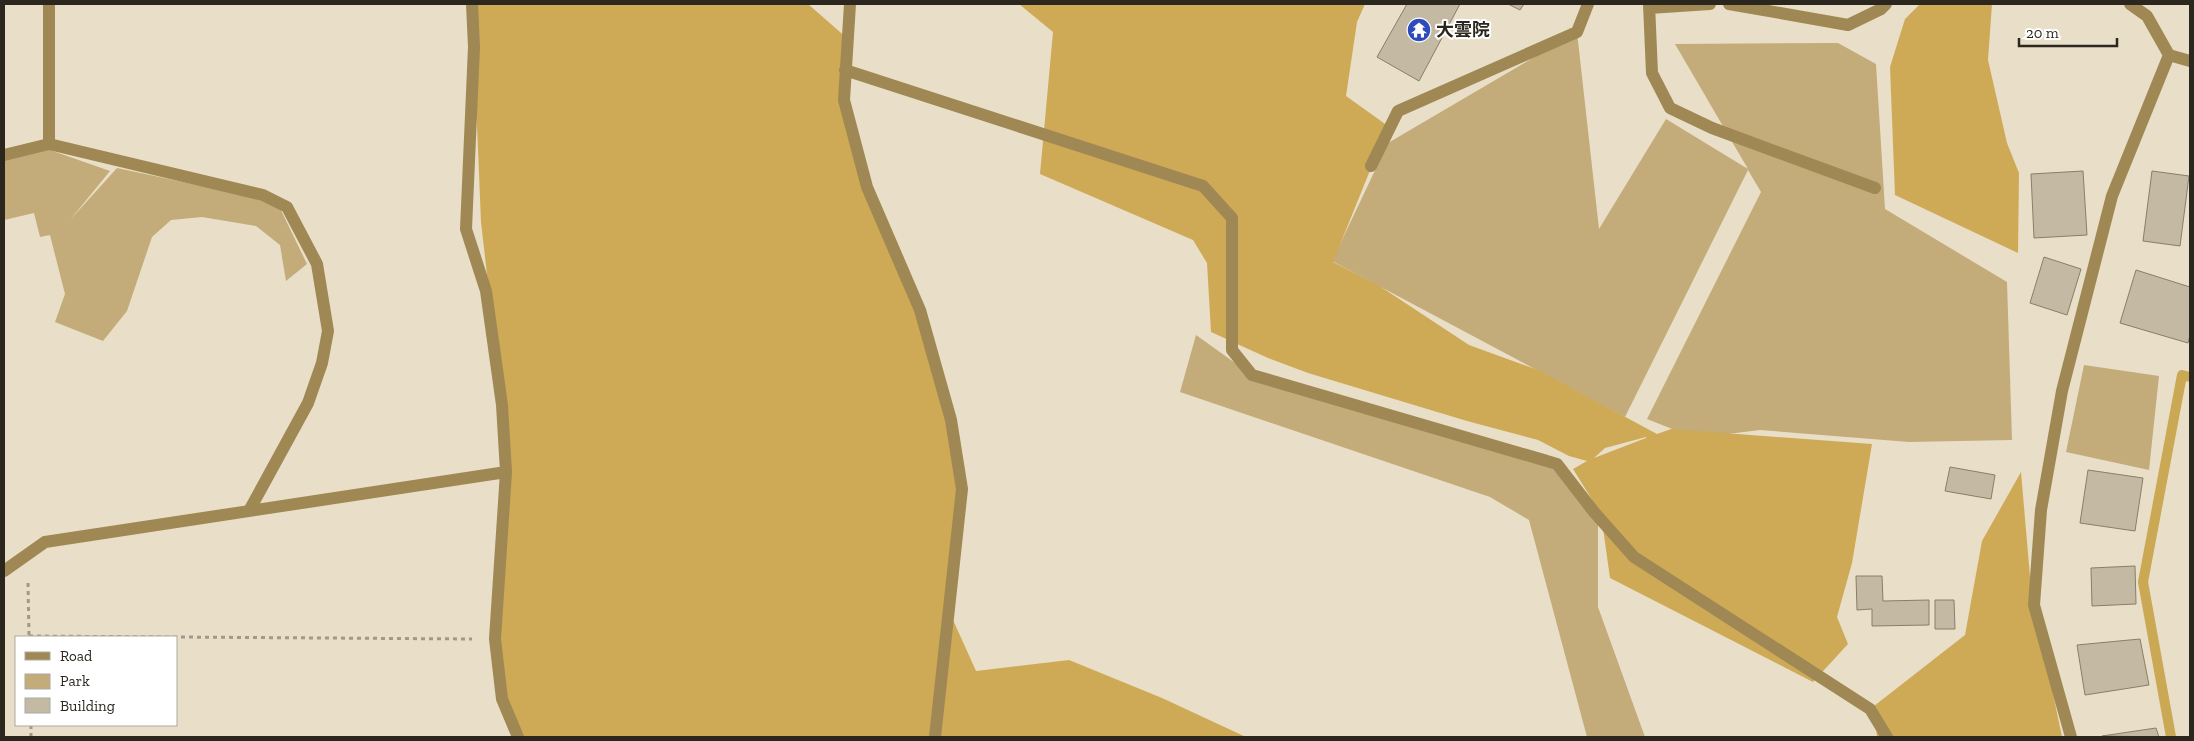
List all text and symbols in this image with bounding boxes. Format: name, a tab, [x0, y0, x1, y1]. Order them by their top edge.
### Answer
scale bar	[2019, 15, 2116, 47]
temple icon: 大雲院	[1406, 17, 1432, 43]
place label: 大雲院	[1436, 19, 1490, 41]
text: 20 m	[2026, 24, 2059, 42]
legend	[15, 636, 178, 726]
text: Road	[60, 647, 93, 665]
text: Park	[60, 672, 90, 690]
text: Building	[60, 697, 115, 715]

